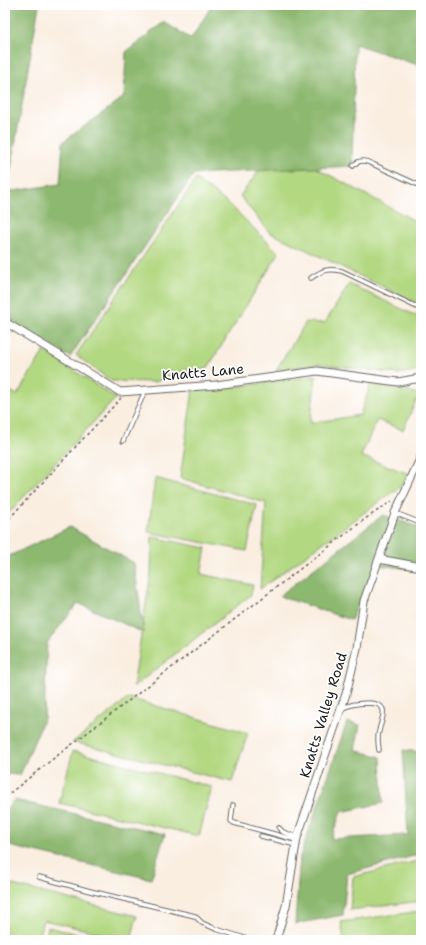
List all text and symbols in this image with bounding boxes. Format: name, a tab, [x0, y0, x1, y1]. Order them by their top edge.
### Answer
street label: Knatts Lane	[161, 359, 245, 385]
street label: Knatts Valley Road	[295, 650, 351, 780]

